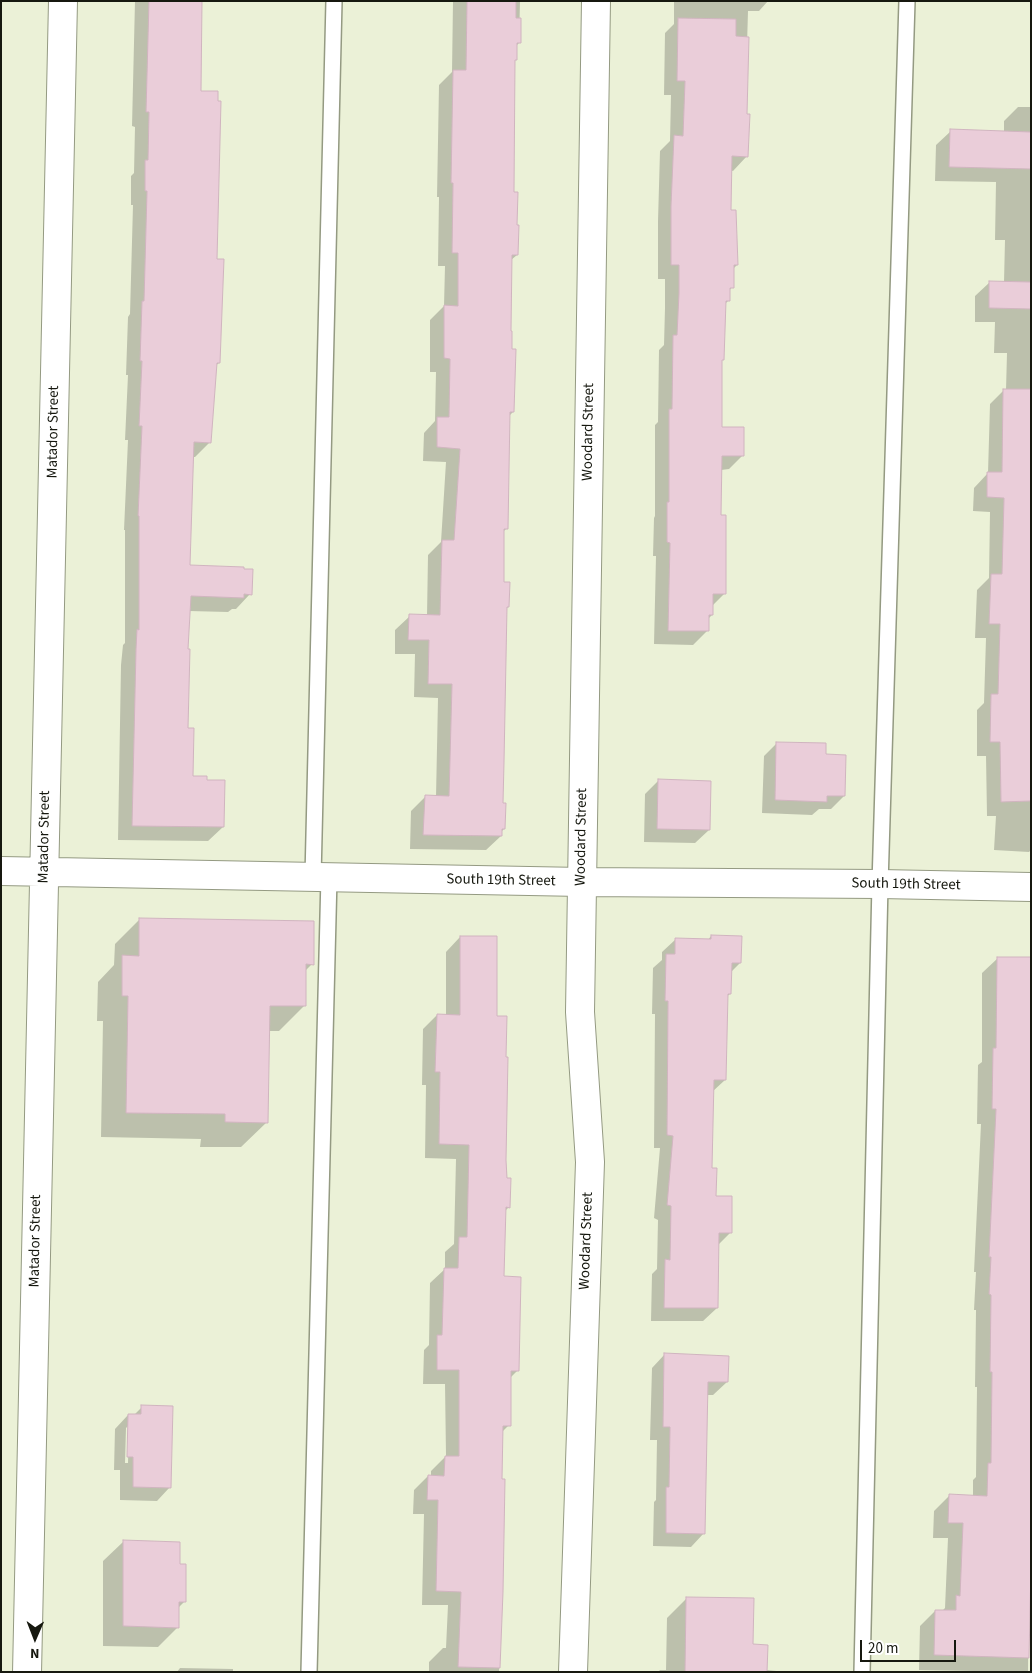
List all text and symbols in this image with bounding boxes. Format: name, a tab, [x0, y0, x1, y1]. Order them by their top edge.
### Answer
street label: Woodard Street	[579, 383, 599, 481]
street label: Matador Street	[44, 385, 64, 479]
street label: Woodard Street	[572, 788, 592, 886]
street label: Matador Street	[35, 790, 55, 884]
street label: South 19th Street	[446, 871, 556, 891]
street label: South 19th Street	[851, 875, 961, 895]
street label: Woodard Street	[576, 1192, 598, 1290]
street label: Matador Street	[26, 1194, 46, 1288]
north arrow	[10, 1613, 60, 1663]
scale bar	[862, 1630, 958, 1662]
text: 20 m	[868, 1638, 898, 1659]
text: N	[30, 1643, 40, 1663]

